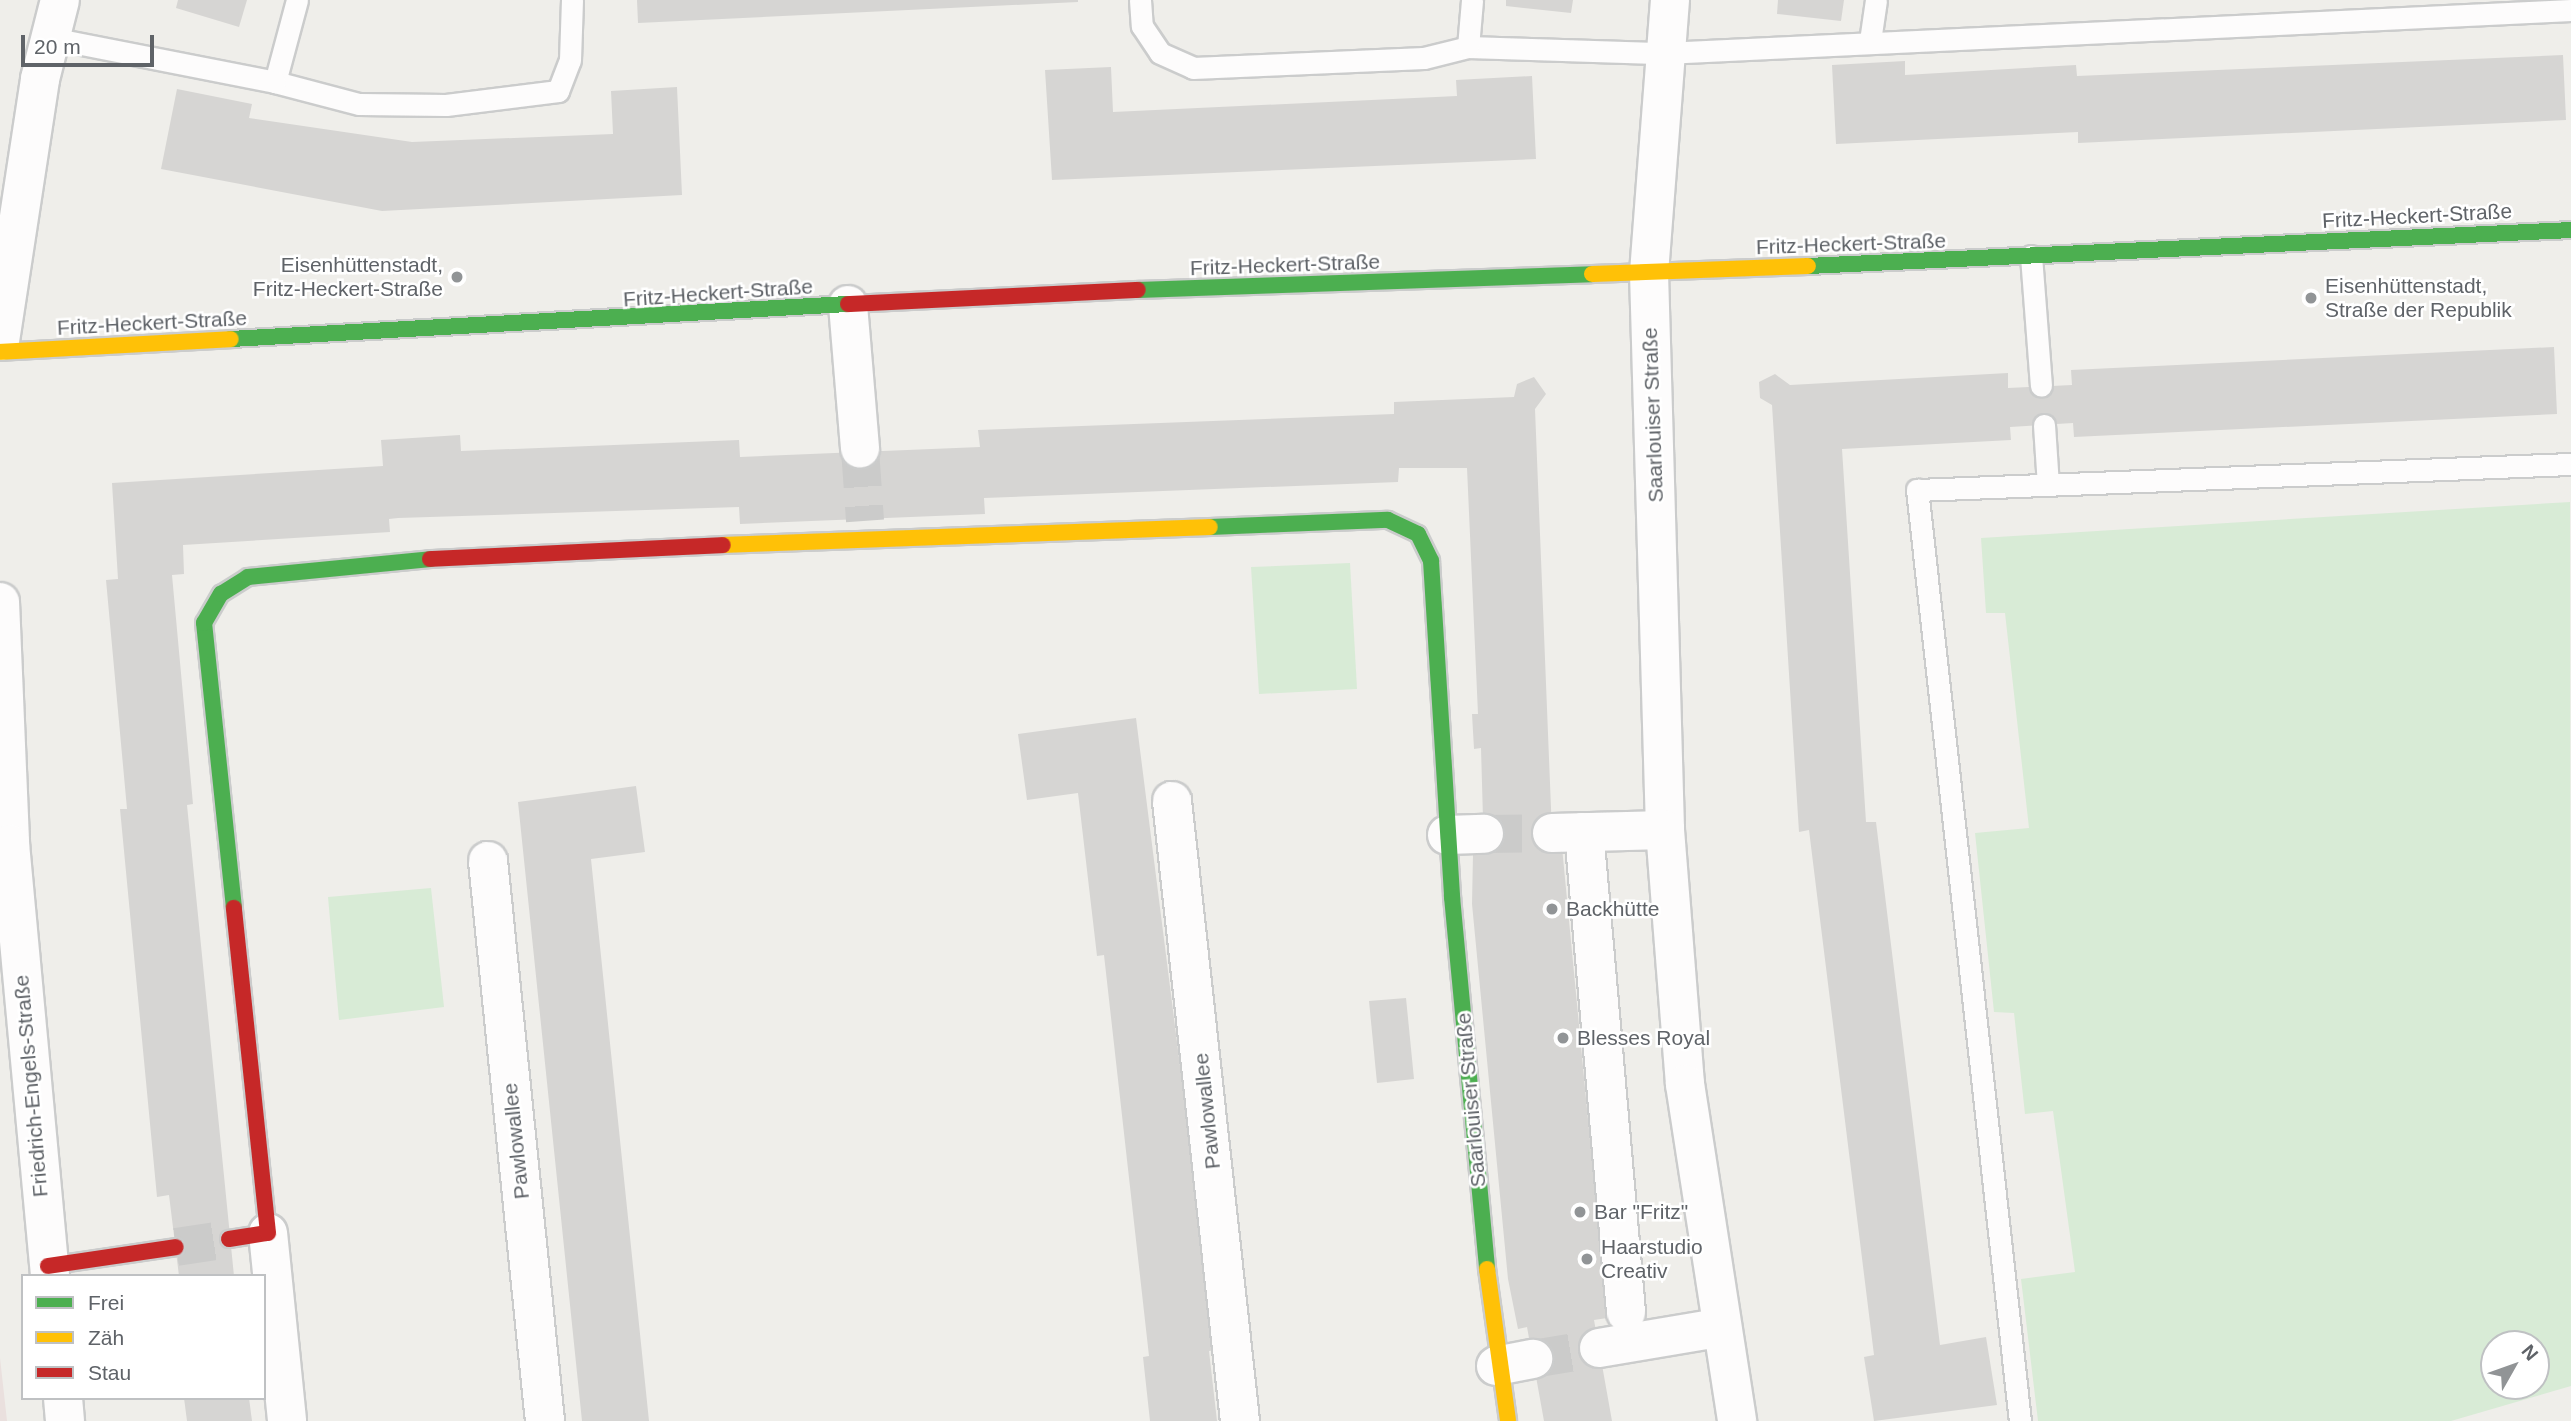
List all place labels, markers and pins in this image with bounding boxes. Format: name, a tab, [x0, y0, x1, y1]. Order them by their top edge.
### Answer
place label: Eisenhüttenstadt, Fritz-Heckert-Straße	[253, 252, 443, 302]
marker: Eisenhüttenstadt, Fritz-Heckert-Straße	[449, 269, 465, 285]
place label: Eisenhüttenstadt, Straße der Republik	[2325, 273, 2512, 323]
marker: Eisenhüttenstadt, Straße der Republik	[2303, 290, 2319, 306]
place label: Backhütte	[1566, 896, 1659, 922]
marker: Backhütte	[1544, 901, 1560, 917]
place label: Blesses Royal	[1577, 1025, 1710, 1051]
marker: Blesses Royal	[1555, 1030, 1571, 1046]
place label: Bar "Fritz"	[1594, 1199, 1688, 1225]
marker: Bar "Fritz"	[1572, 1204, 1588, 1220]
place label: Haarstudio Creativ	[1601, 1234, 1703, 1284]
marker: Haarstudio Creativ	[1579, 1251, 1595, 1267]

